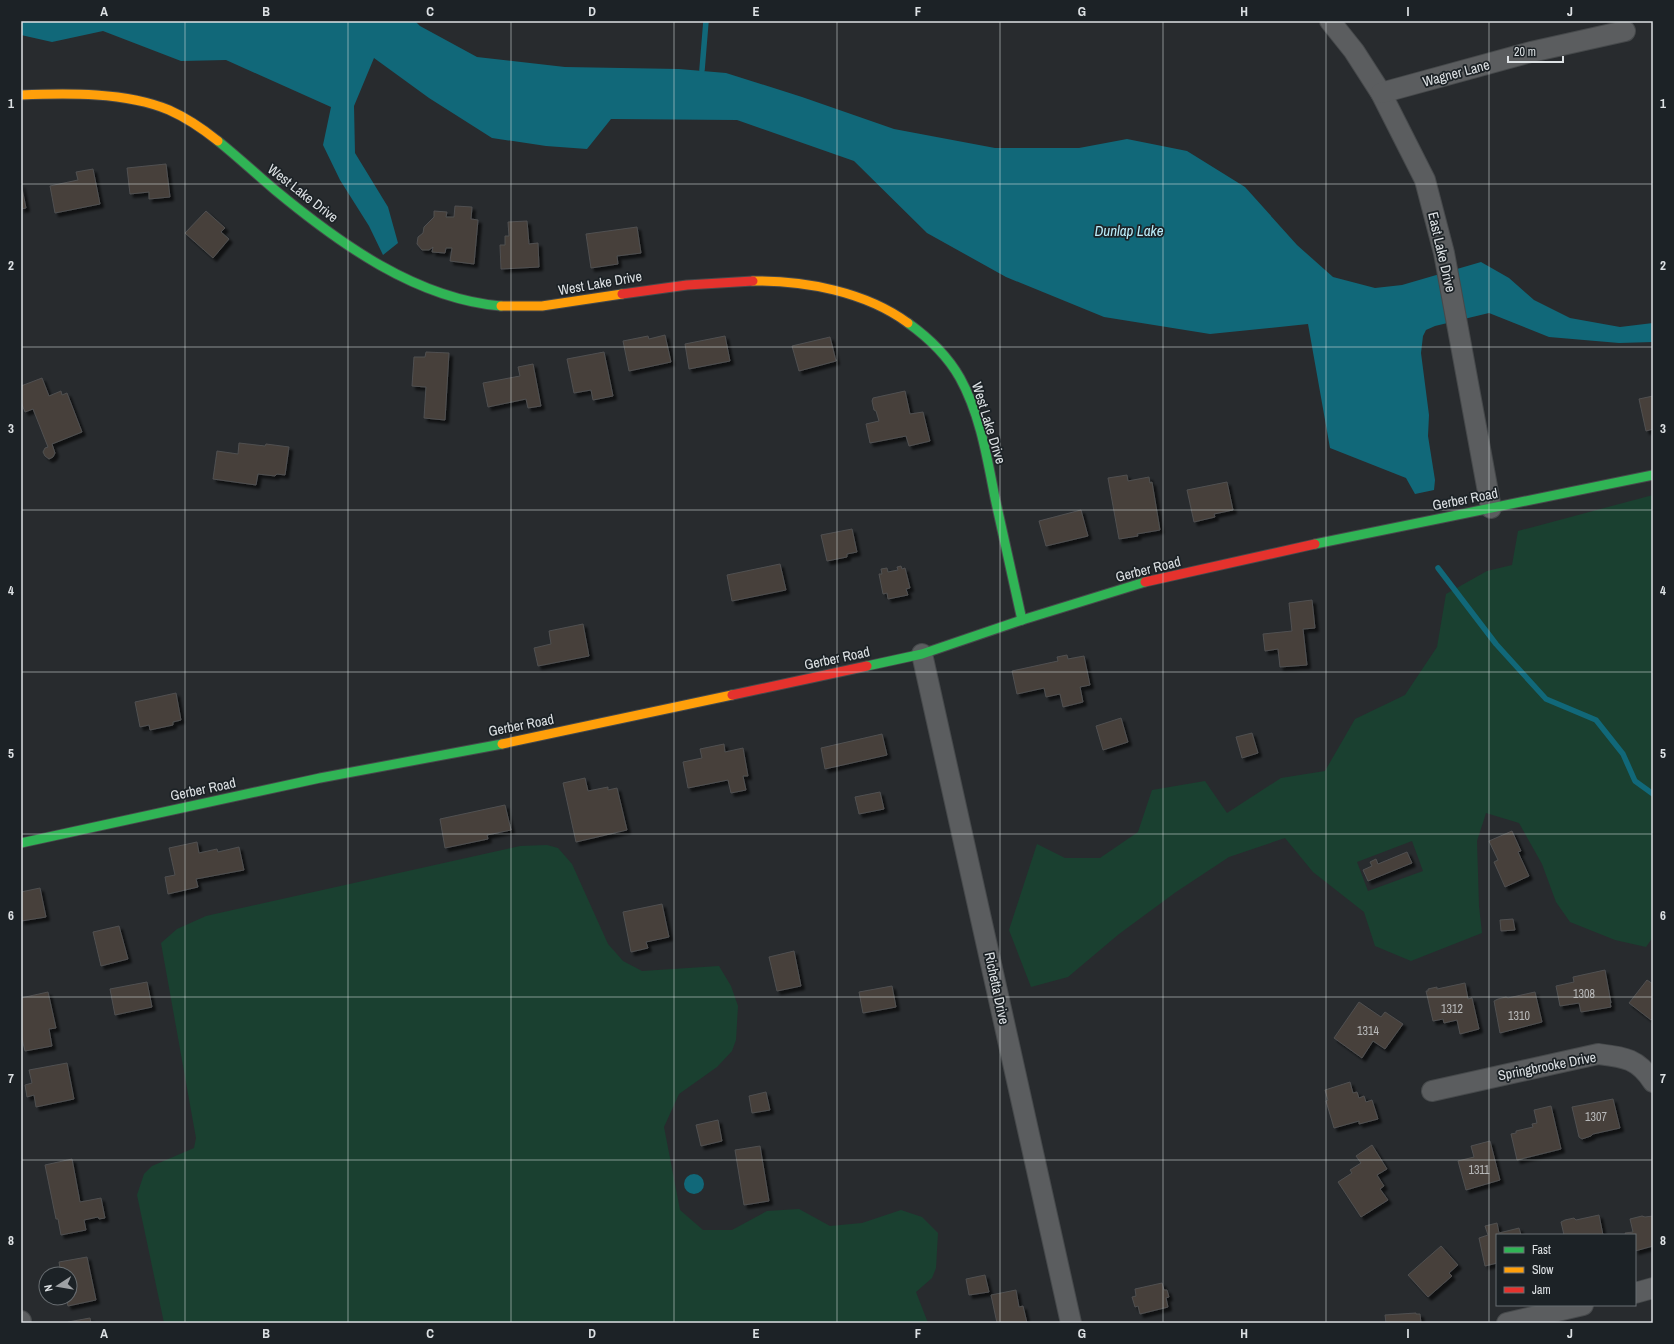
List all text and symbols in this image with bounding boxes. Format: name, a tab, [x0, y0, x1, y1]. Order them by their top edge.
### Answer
text: A	[100, 3, 108, 20]
text: B	[262, 3, 270, 20]
text: C	[426, 3, 434, 20]
text: D	[588, 3, 596, 20]
text: E	[752, 3, 760, 20]
text: F	[915, 3, 922, 20]
text: G	[1078, 3, 1086, 20]
text: H	[1240, 3, 1248, 20]
text: I	[1407, 3, 1410, 20]
text: J	[1567, 3, 1573, 20]
scale bar	[1508, 38, 1563, 64]
text: 20 m	[1514, 44, 1536, 60]
street label: Wagner Lane	[1421, 55, 1491, 91]
text: 1	[8, 95, 14, 112]
text: 1	[1660, 95, 1666, 112]
street label: West Lake Drive	[264, 160, 342, 226]
street label: East Lake Drive	[1424, 210, 1460, 294]
water label: Dunlap Lake	[1094, 220, 1164, 241]
text: 2	[8, 257, 14, 274]
text: 2	[1660, 257, 1666, 274]
street label: West Lake Drive	[557, 267, 643, 299]
street label: West Lake Drive	[968, 380, 1010, 466]
text: 3	[8, 420, 14, 437]
text: 3	[1660, 420, 1666, 437]
street label: Gerber Road	[1431, 484, 1499, 514]
street label: Gerber Road	[1114, 552, 1182, 586]
text: 4	[8, 582, 14, 599]
text: 4	[1660, 582, 1666, 599]
street label: Gerber Road	[803, 642, 871, 674]
street label: Gerber Road	[487, 710, 555, 740]
text: 5	[8, 745, 14, 762]
text: 5	[1660, 745, 1666, 762]
street label: Gerber Road	[169, 773, 237, 805]
text: 6	[8, 907, 14, 924]
text: 6	[1660, 907, 1666, 924]
street label: Richetta Drive	[981, 950, 1013, 1026]
house number: 1308	[1573, 986, 1595, 1002]
house number: 1312	[1441, 1001, 1463, 1017]
house number: 1310	[1508, 1008, 1530, 1024]
house number: 1314	[1357, 1023, 1379, 1039]
street label: Springbrooke Drive	[1496, 1048, 1598, 1084]
text: 7	[8, 1070, 14, 1087]
text: 7	[1660, 1070, 1666, 1087]
house number: 1307	[1585, 1109, 1607, 1125]
house number: 1311	[1468, 1162, 1490, 1178]
text: 8	[8, 1232, 14, 1249]
text: 8	[1660, 1232, 1666, 1249]
legend	[1496, 1234, 1636, 1306]
text: Fast	[1532, 1242, 1551, 1258]
text: Slow	[1532, 1262, 1554, 1278]
north arrow	[38, 1266, 78, 1306]
text: Jam	[1532, 1282, 1551, 1298]
text: N	[41, 1283, 56, 1293]
text: A	[100, 1325, 108, 1342]
text: B	[262, 1325, 270, 1342]
text: C	[426, 1325, 434, 1342]
text: D	[588, 1325, 596, 1342]
text: E	[752, 1325, 760, 1342]
text: F	[915, 1325, 922, 1342]
text: G	[1078, 1325, 1086, 1342]
text: H	[1240, 1325, 1248, 1342]
text: I	[1407, 1325, 1410, 1342]
text: J	[1567, 1325, 1573, 1342]

